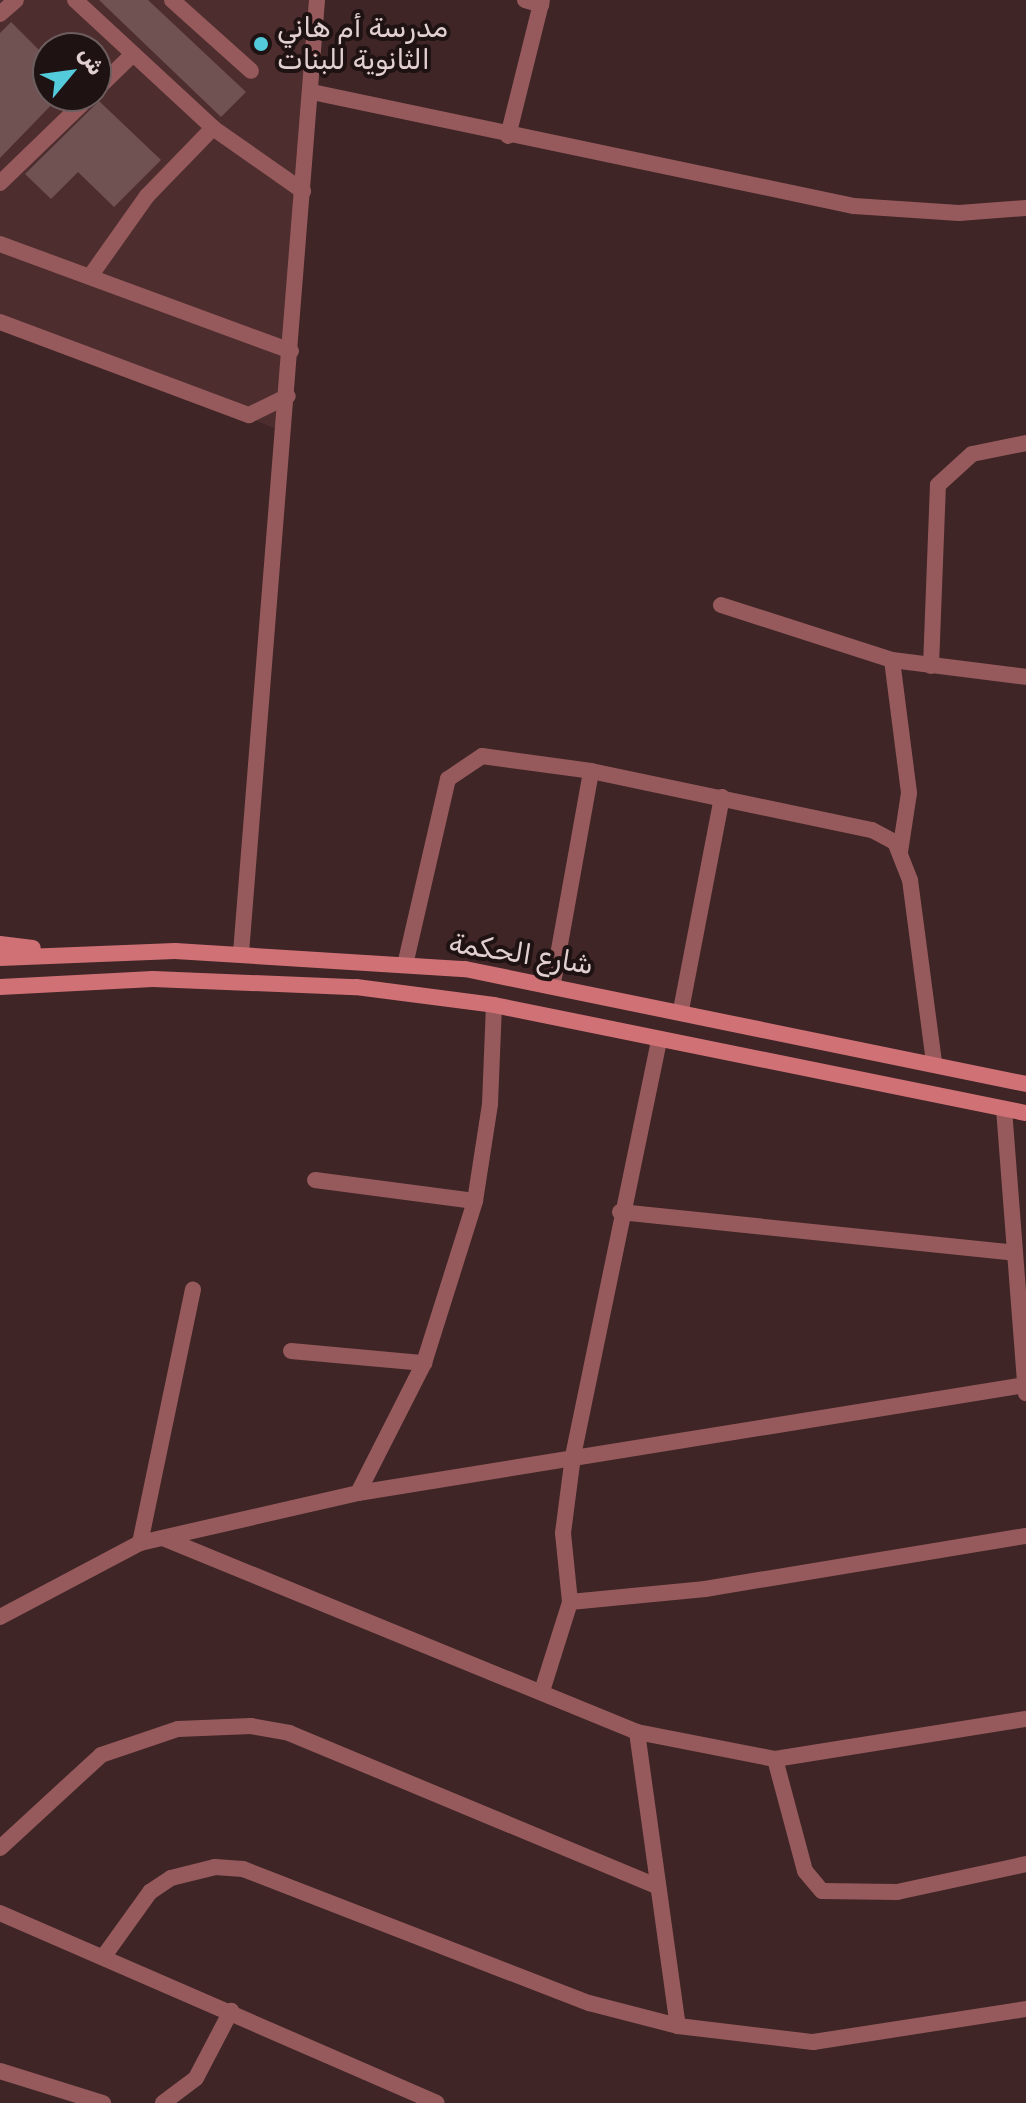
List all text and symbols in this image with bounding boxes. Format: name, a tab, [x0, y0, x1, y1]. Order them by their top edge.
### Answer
place label: مدرسة أم هاني الثانوية للبنات	[277, 11, 448, 77]
north arrow	[32, 32, 112, 112]
marker: مدرسة أم هاني الثانوية للبنات	[252, 35, 270, 53]
text: ش	[73, 42, 110, 80]
street label: شارع الحكمة	[446, 926, 596, 982]

